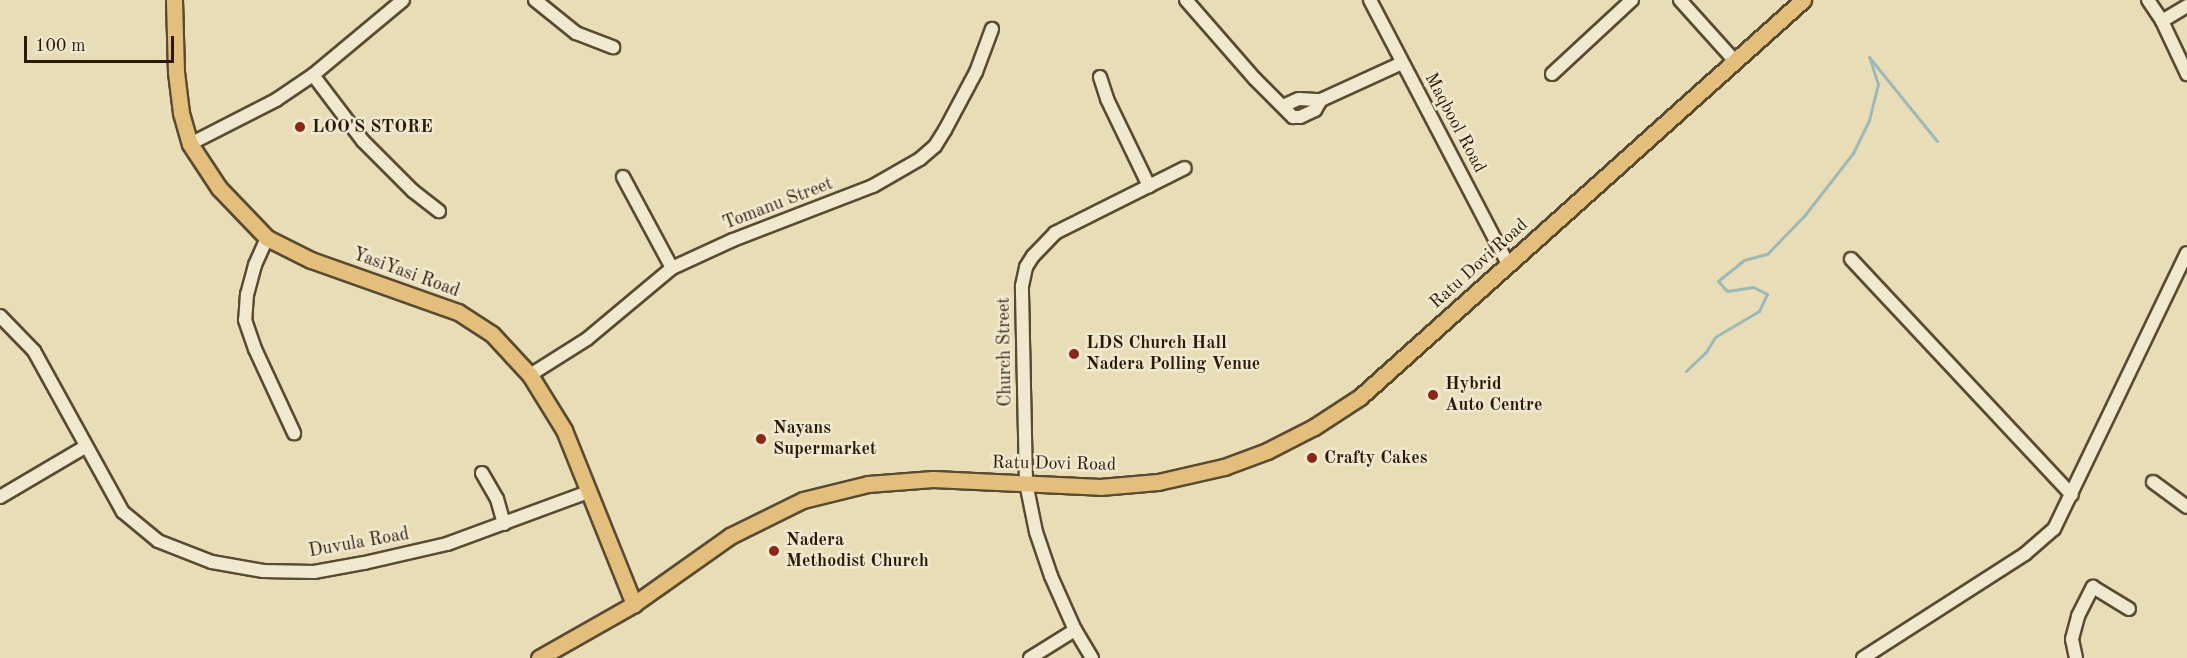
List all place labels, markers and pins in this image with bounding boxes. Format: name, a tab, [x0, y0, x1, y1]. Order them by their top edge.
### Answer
place label: LOO'S STORE	[312, 116, 433, 138]
marker: LOO'S STORE	[293, 120, 307, 134]
place label: LDS Church Hall Nadera Polling Venue	[1086, 333, 1260, 376]
marker: LDS Church Hall Nadera Polling Venue	[1067, 347, 1081, 361]
place label: Hybrid Auto Centre	[1445, 374, 1542, 416]
marker: Hybrid Auto Centre	[1426, 388, 1440, 402]
place label: Nayans Supermarket	[773, 418, 877, 460]
marker: Nayans Supermarket	[754, 432, 768, 446]
place label: Crafty Cakes	[1324, 447, 1427, 469]
marker: Crafty Cakes	[1305, 451, 1319, 465]
place label: Nadera Methodist Church	[786, 530, 929, 572]
marker: Nadera Methodist Church	[767, 544, 781, 558]

